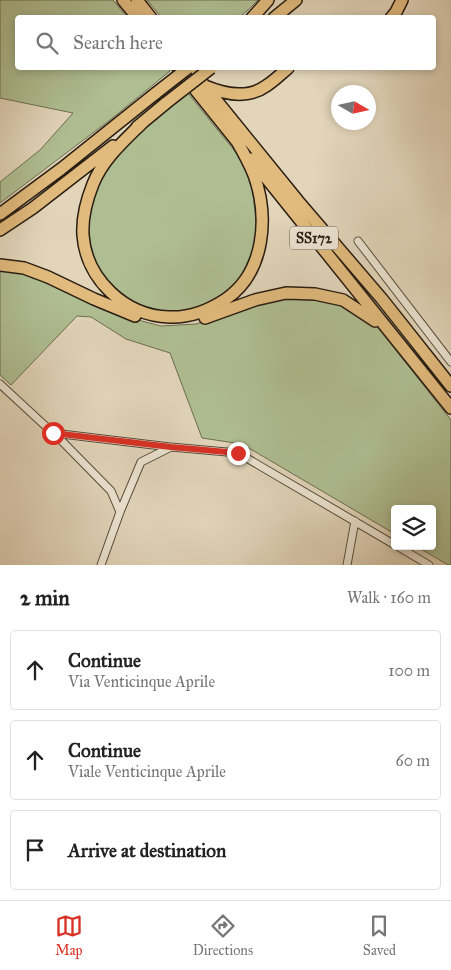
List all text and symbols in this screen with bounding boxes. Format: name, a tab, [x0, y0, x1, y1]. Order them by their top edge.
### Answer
search box	[15, 15, 436, 70]
icon: search	[33, 29, 61, 57]
text: Search here	[73, 31, 163, 54]
north arrow	[331, 85, 376, 130]
road number: SS172	[290, 227, 338, 250]
route start	[42, 422, 65, 445]
route end	[227, 442, 250, 465]
map controls	[391, 505, 436, 550]
button: layers	[391, 505, 436, 550]
text: 2 min	[20, 585, 70, 611]
text: Walk · 160 m	[347, 588, 431, 607]
text: Continue	[68, 649, 141, 672]
icon: ahead	[21, 656, 49, 684]
text: 100 m	[388, 661, 430, 680]
text: Via Venticinque Aprile	[68, 672, 215, 691]
text: Continue	[68, 739, 141, 762]
icon: ahead	[21, 746, 49, 774]
text: 60 m	[396, 751, 430, 770]
text: Viale Venticinque Aprile	[68, 762, 226, 781]
icon: arrive	[21, 836, 49, 864]
text: Arrive at destination	[68, 839, 226, 862]
tab: Map	[55, 912, 83, 959]
tab: Directions	[193, 912, 253, 959]
tab: Saved	[363, 912, 396, 959]

